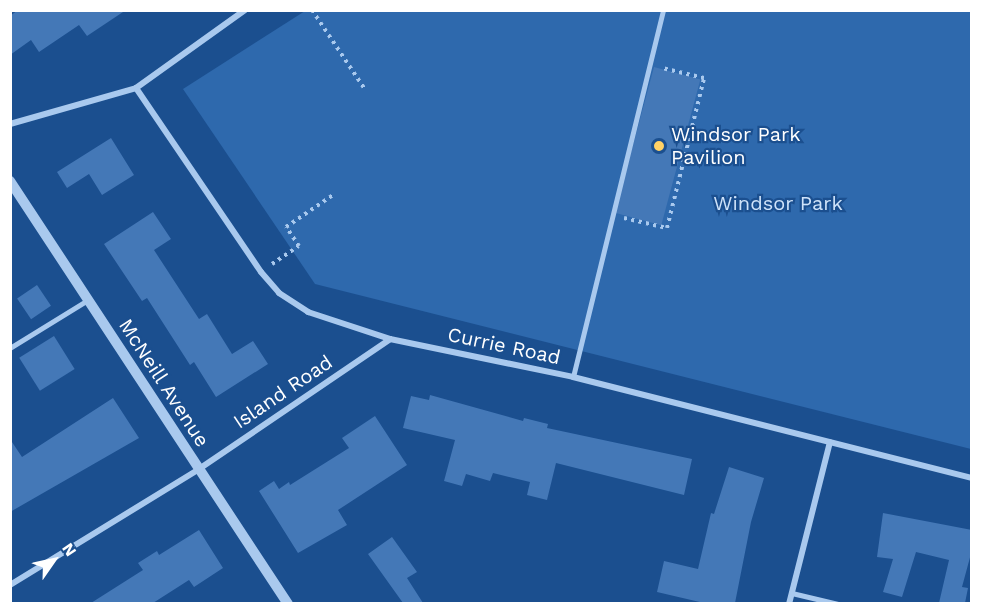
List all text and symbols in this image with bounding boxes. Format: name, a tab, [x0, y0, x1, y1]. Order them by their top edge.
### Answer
place label: Windsor Park Pavilion	[671, 122, 801, 169]
marker: Windsor Park Pavilion	[652, 139, 666, 153]
park label: Windsor Park	[713, 191, 843, 215]
street label: McNeill Avenue	[113, 314, 215, 452]
street label: Currie Road	[445, 322, 563, 370]
street label: Island Road	[229, 350, 337, 434]
north arrow	[24, 530, 84, 590]
text: N	[58, 539, 81, 560]

